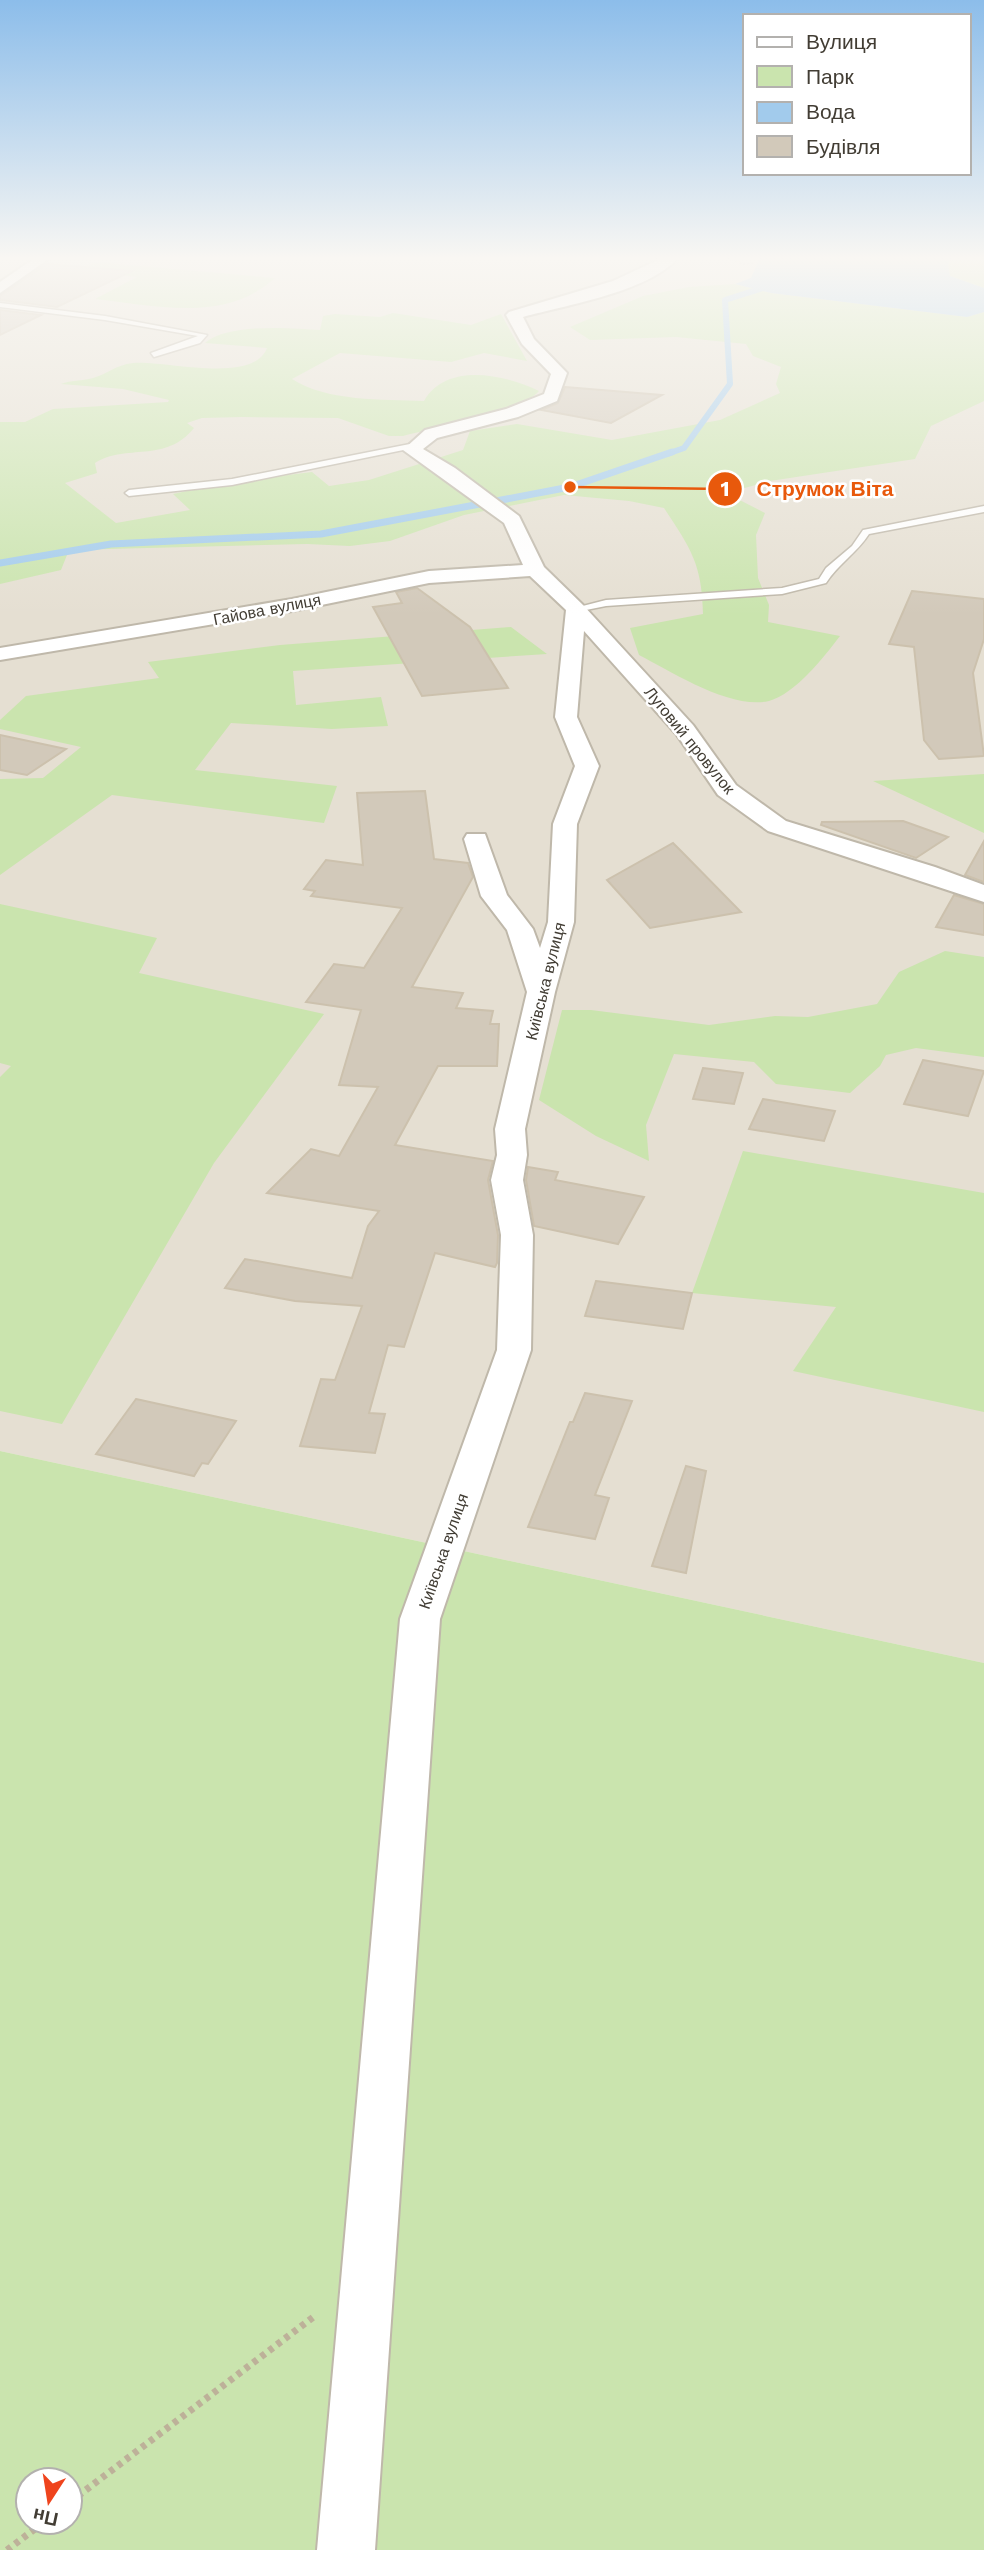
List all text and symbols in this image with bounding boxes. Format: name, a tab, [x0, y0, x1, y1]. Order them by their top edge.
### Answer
legend	[743, 14, 970, 175]
text: Вулиця	[806, 29, 877, 54]
text: Парк	[806, 64, 854, 89]
text: Вода	[806, 99, 855, 124]
text: Будівля	[806, 134, 880, 159]
callout: Струмок Віта	[708, 468, 908, 510]
text: 1	[720, 476, 730, 501]
text: Струмок Віта	[757, 476, 894, 501]
street label: Гайова вулиця	[212, 590, 322, 629]
street label: Луговий провулок	[641, 683, 739, 799]
street label: Київська вулиця	[522, 920, 569, 1042]
street label: Київська вулиця	[415, 1491, 472, 1611]
north arrow	[14, 2466, 84, 2536]
text: Пн	[31, 2503, 60, 2531]

